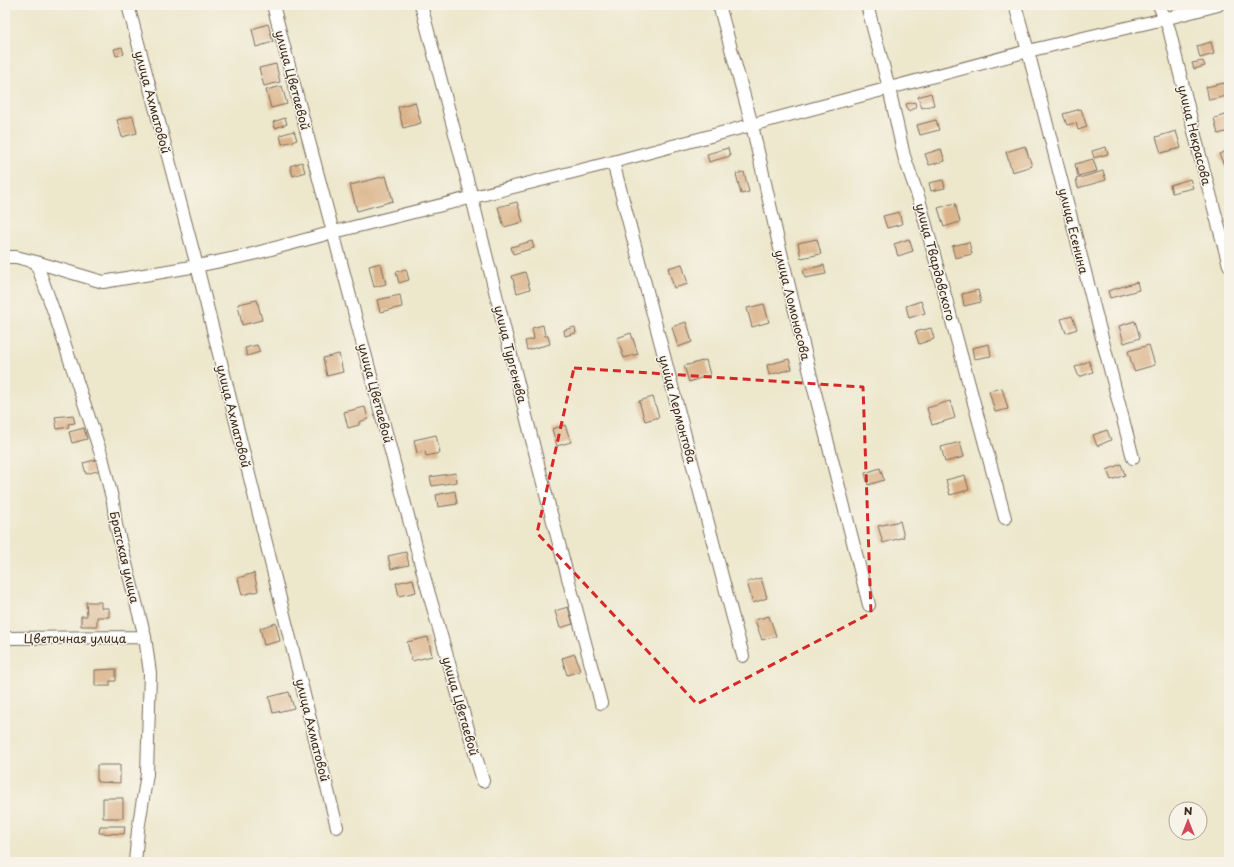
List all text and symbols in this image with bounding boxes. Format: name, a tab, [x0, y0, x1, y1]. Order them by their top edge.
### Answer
street label: улица Цветаевой	[271, 28, 315, 132]
street label: улица Ахматовой	[131, 49, 175, 155]
street label: улица Некрасова	[1174, 83, 1216, 187]
street label: улица Есенина	[1055, 186, 1093, 276]
street label: улица Твардовского	[912, 201, 960, 323]
street label: улица Ломоносова	[771, 248, 816, 363]
street label: улица Тургенева	[490, 303, 532, 405]
street label: улица Цветаевой	[354, 341, 398, 445]
street label: улица Лермонтова	[655, 353, 701, 466]
street label: улица Ахматовой	[213, 363, 255, 469]
street label: Братская улица	[106, 509, 144, 605]
street label: Цветочная улица	[24, 629, 127, 647]
street label: улица Цветаевой	[438, 654, 484, 758]
street label: улица Ахматовой	[292, 677, 334, 783]
north arrow	[1168, 801, 1208, 841]
text: N	[1184, 802, 1193, 819]

